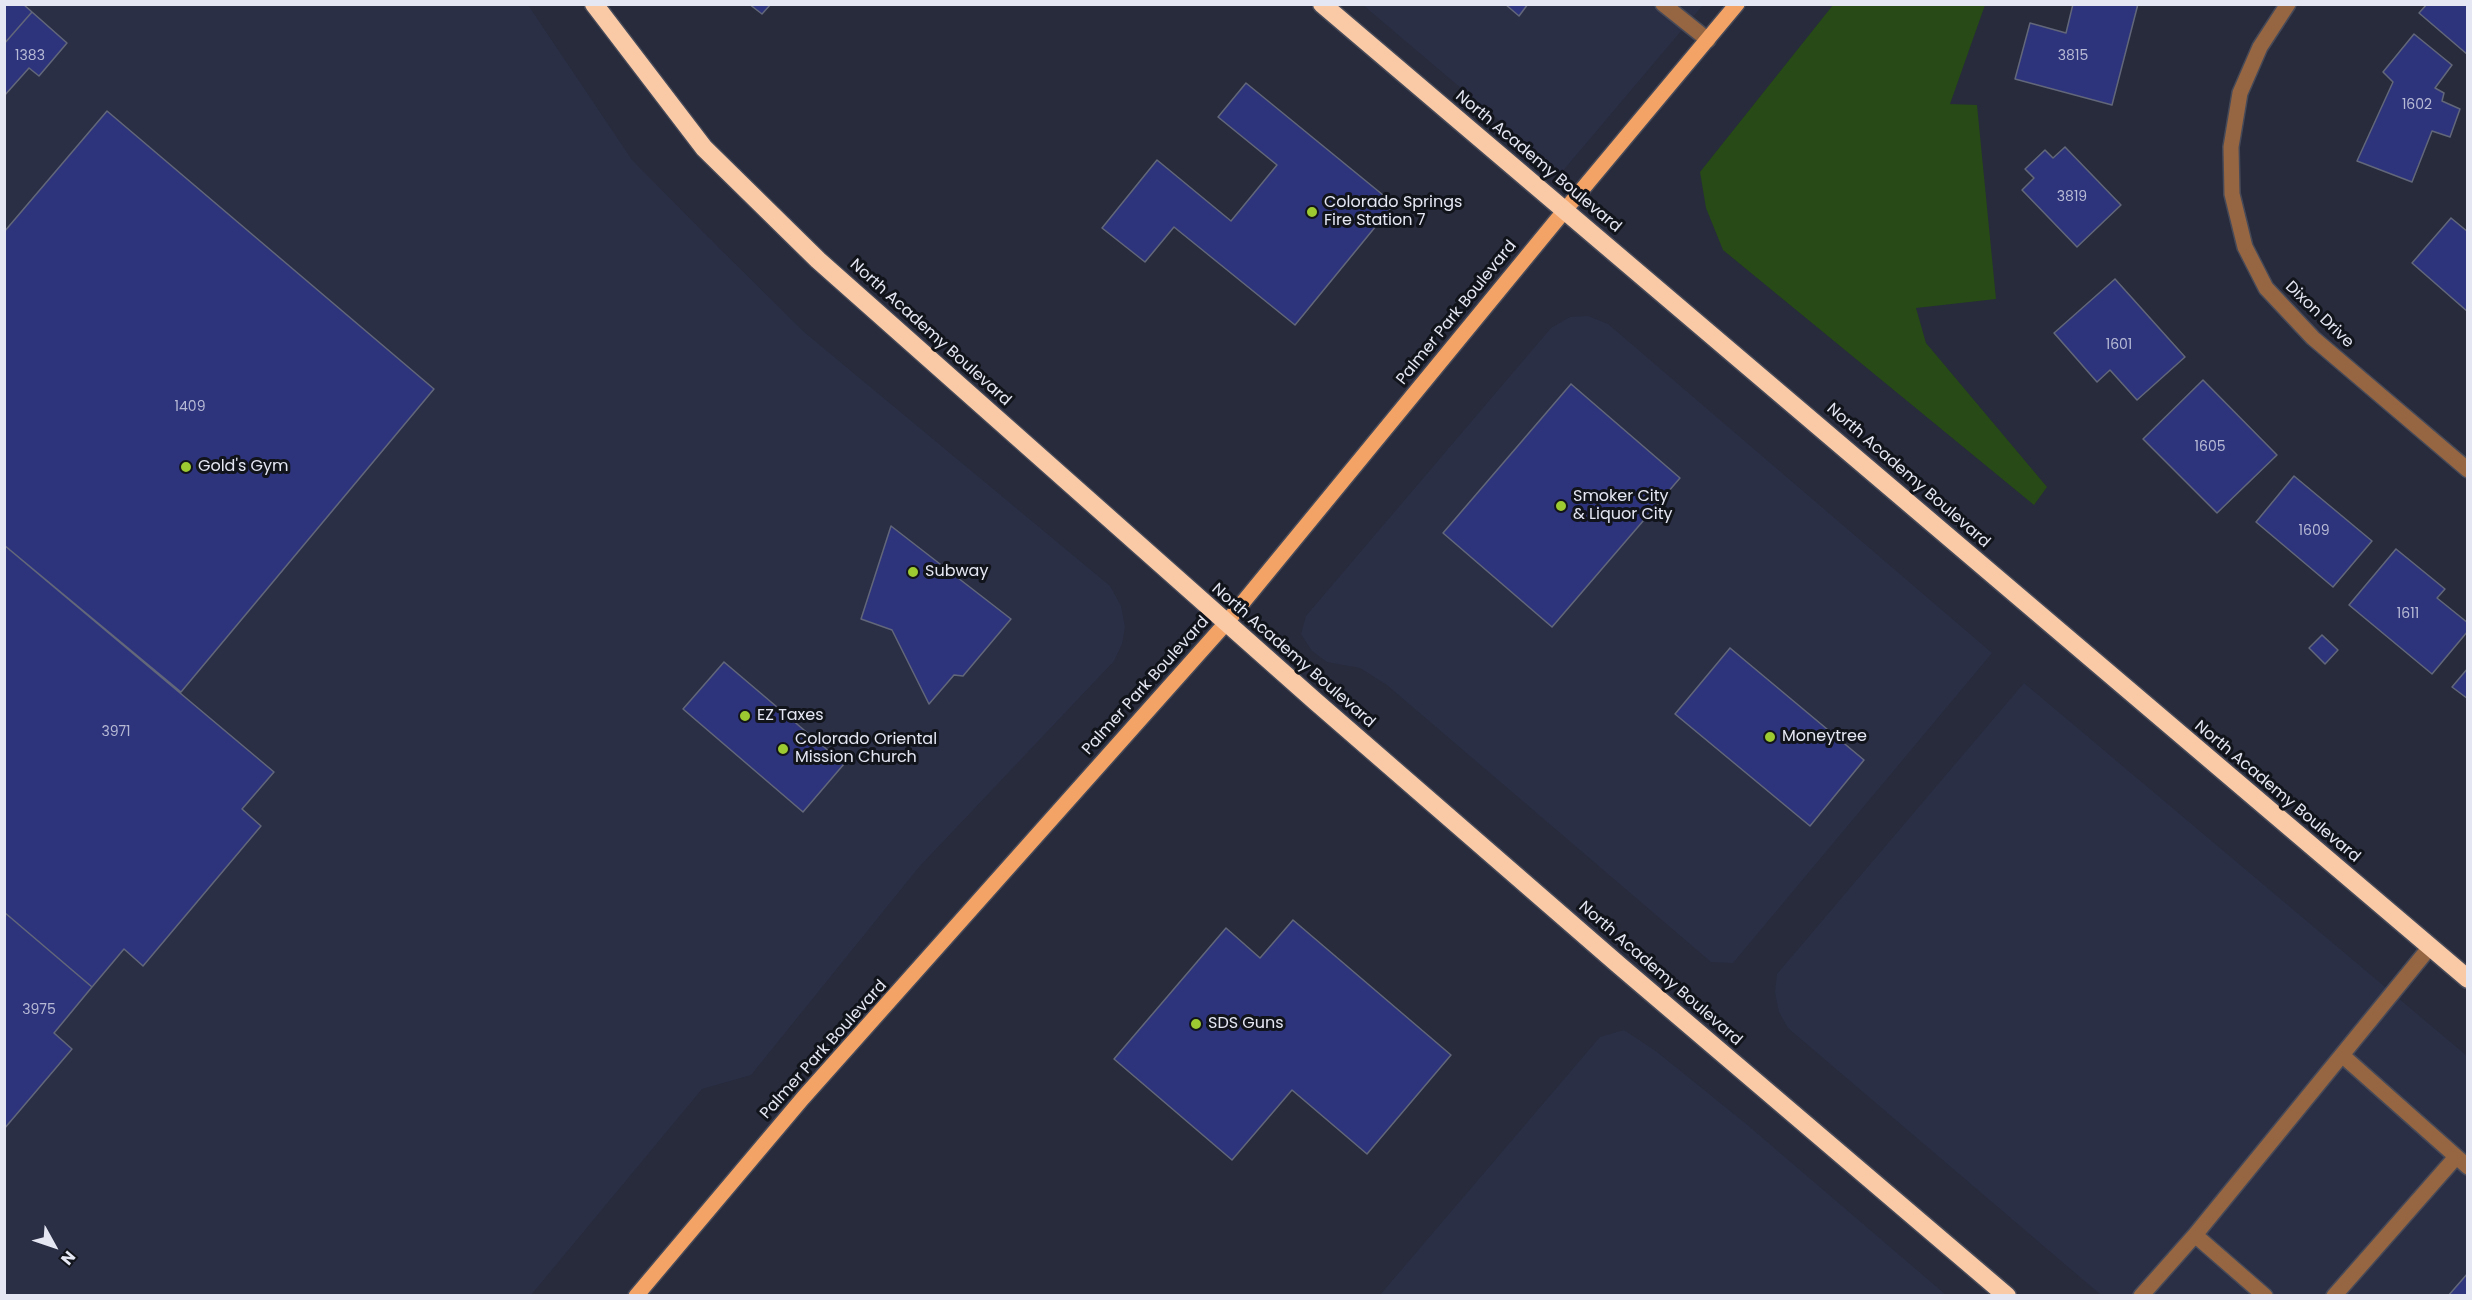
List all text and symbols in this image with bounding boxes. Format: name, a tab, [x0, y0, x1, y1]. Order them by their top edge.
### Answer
house number: 1383	[15, 48, 45, 64]
house number: 3815	[2058, 48, 2088, 64]
street label: North Academy Boulevard	[1451, 87, 1625, 237]
house number: 1602	[2402, 97, 2432, 113]
house number: 3819	[2057, 189, 2087, 205]
place label: Colorado Springs Fire Station 7	[1324, 193, 1462, 231]
marker: Colorado Springs Fire Station 7	[1305, 205, 1319, 219]
street label: Palmer Park Boulevard	[1393, 237, 1521, 389]
street label: North Academy Boulevard	[845, 256, 1015, 410]
street label: Dixon Drive	[2281, 278, 2357, 352]
house number: 1601	[2106, 337, 2132, 353]
house number: 1409	[175, 399, 205, 415]
street label: North Academy Boulevard	[1822, 400, 1994, 552]
house number: 1605	[2195, 439, 2225, 455]
place label: Gold's Gym	[198, 457, 289, 477]
marker: Gold's Gym	[179, 460, 193, 474]
place label: Smoker City & Liquor City	[1573, 487, 1673, 525]
marker: Smoker City & Liquor City	[1554, 499, 1568, 513]
house number: 1609	[2299, 523, 2329, 539]
place label: Subway	[925, 562, 988, 582]
marker: Subway	[906, 565, 920, 579]
street label: North Academy Boulevard	[1207, 580, 1379, 732]
house number: 1611	[2397, 606, 2419, 622]
street label: Palmer Park Boulevard	[1079, 613, 1213, 759]
place label: EZ Taxes	[757, 706, 824, 726]
marker: EZ Taxes	[738, 709, 752, 723]
street label: North Academy Boulevard	[2190, 717, 2364, 867]
house number: 3971	[101, 724, 131, 740]
place label: Moneytree	[1782, 727, 1867, 747]
place label: Colorado Oriental Mission Church	[795, 730, 937, 768]
marker: Moneytree	[1763, 730, 1777, 744]
marker: Colorado Oriental Mission Church	[776, 742, 790, 756]
street label: North Academy Boulevard	[1574, 898, 1746, 1050]
street label: Palmer Park Boulevard	[757, 977, 891, 1123]
house number: 3975	[22, 1002, 56, 1018]
place label: SDS Guns	[1208, 1014, 1284, 1034]
marker: SDS Guns	[1189, 1017, 1203, 1031]
north arrow	[24, 1216, 84, 1276]
text: N	[55, 1246, 81, 1270]

